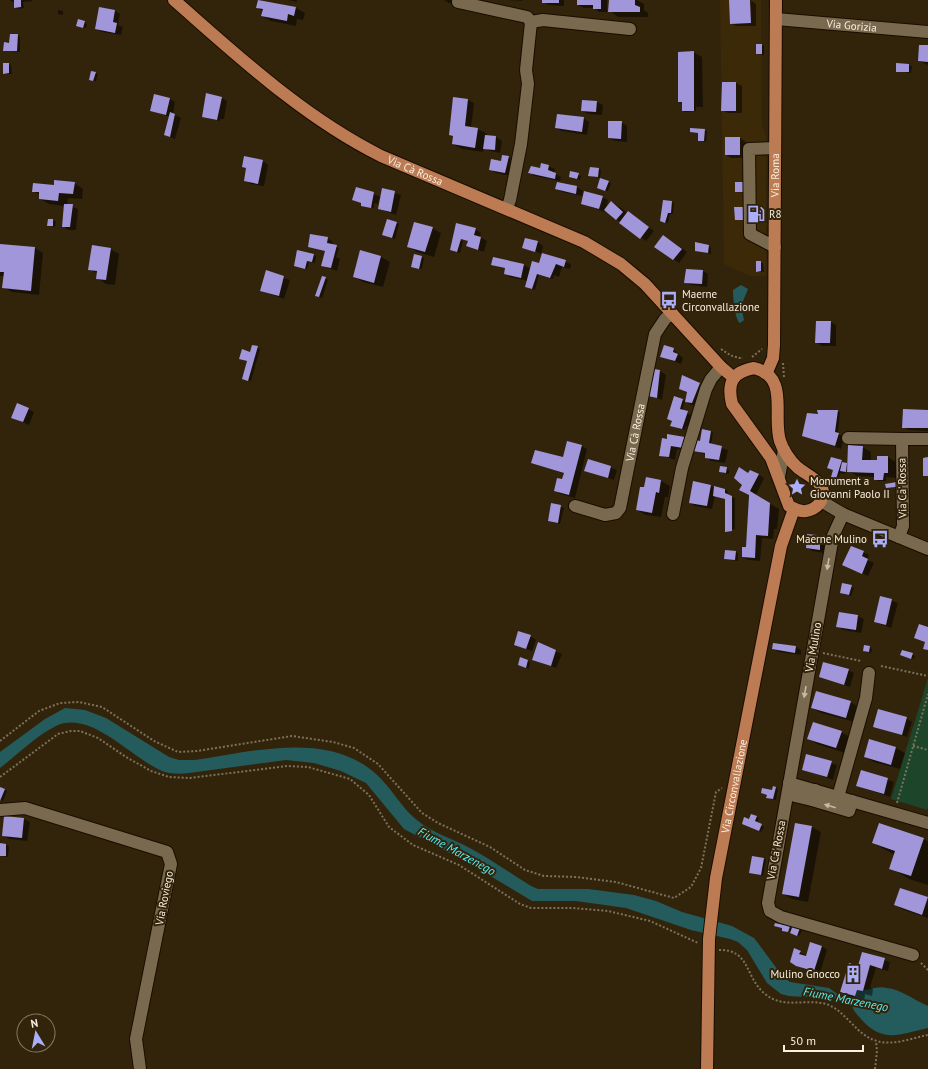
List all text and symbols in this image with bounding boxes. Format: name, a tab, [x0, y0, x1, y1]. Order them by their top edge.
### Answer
street label: Via Gorizia	[825, 16, 877, 35]
street label: Via Cà Rossa	[384, 152, 445, 188]
street label: Via Roma	[768, 153, 782, 198]
fuel station icon: R8	[746, 204, 766, 224]
place label: R8	[769, 207, 782, 221]
place label: Maerne Circonvallazione	[682, 287, 760, 314]
bus stop icon: Maerne Circonvallazione	[659, 290, 679, 310]
street label: Via Cà Rossa	[622, 402, 648, 464]
street label: Via Ca' Rossa	[894, 458, 910, 519]
place label: Monument a Giovanni Paolo II	[810, 474, 890, 501]
place icon: Monument a Giovanni Paolo II	[787, 477, 807, 497]
bus stop icon: Maerne Mulino	[870, 529, 890, 549]
place label: Maerne Mulino	[796, 532, 867, 546]
one-way arrow	[825, 558, 831, 570]
street label: Via Mulino	[802, 621, 824, 674]
one-way arrow	[802, 686, 808, 698]
street label: Via Circonvallazione	[718, 738, 750, 835]
one-way arrow	[824, 803, 836, 809]
street label: Via Ca' Rossa	[763, 819, 789, 882]
water label: Fiume Marzenego	[416, 824, 498, 878]
street label: Via Roviego	[152, 870, 176, 927]
building icon: Mulino Gnocco	[843, 964, 863, 984]
place label: Mulino Gnocco	[770, 967, 840, 981]
water label: Fiume Marzenego	[802, 983, 890, 1015]
north arrow	[16, 1013, 56, 1053]
text: N	[29, 1016, 39, 1031]
scale bar	[784, 1027, 863, 1053]
text: 50 m	[790, 1033, 816, 1048]

